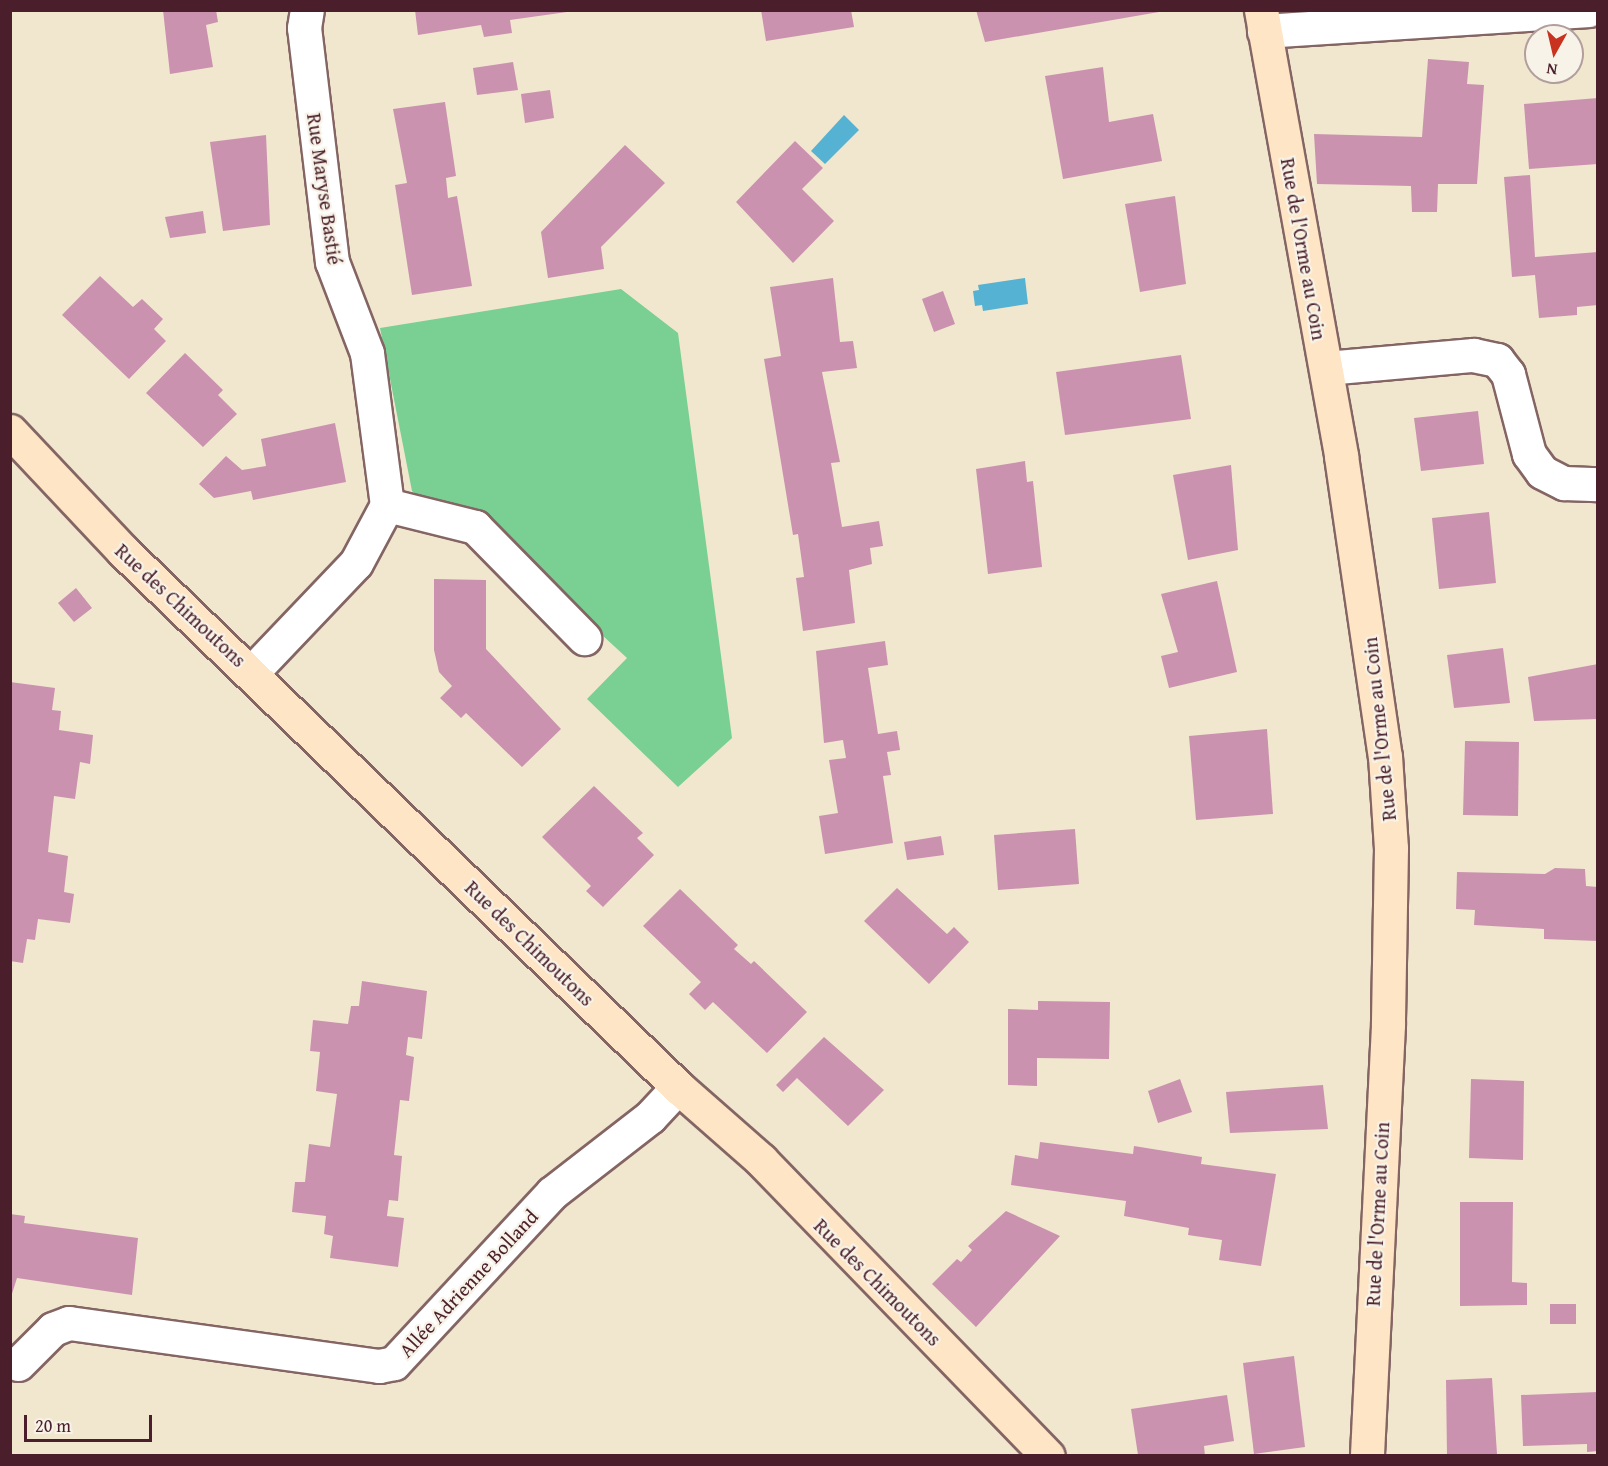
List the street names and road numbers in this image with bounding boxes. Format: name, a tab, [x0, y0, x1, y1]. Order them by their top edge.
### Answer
street label: Rue Maryse Bastié	[302, 112, 348, 266]
street label: Rue de l'Orme au Coin	[1276, 156, 1332, 342]
street label: Rue des Chimoutons	[111, 538, 251, 672]
street label: Rue de l'Orme au Coin	[1357, 636, 1401, 822]
street label: Rue des Chimoutons	[461, 875, 599, 1011]
street label: Rue de l'Orme au Coin	[1360, 1121, 1394, 1307]
street label: Allée Adrienne Bolland	[393, 1204, 543, 1362]
street label: Rue des Chimoutons	[809, 1213, 947, 1351]

